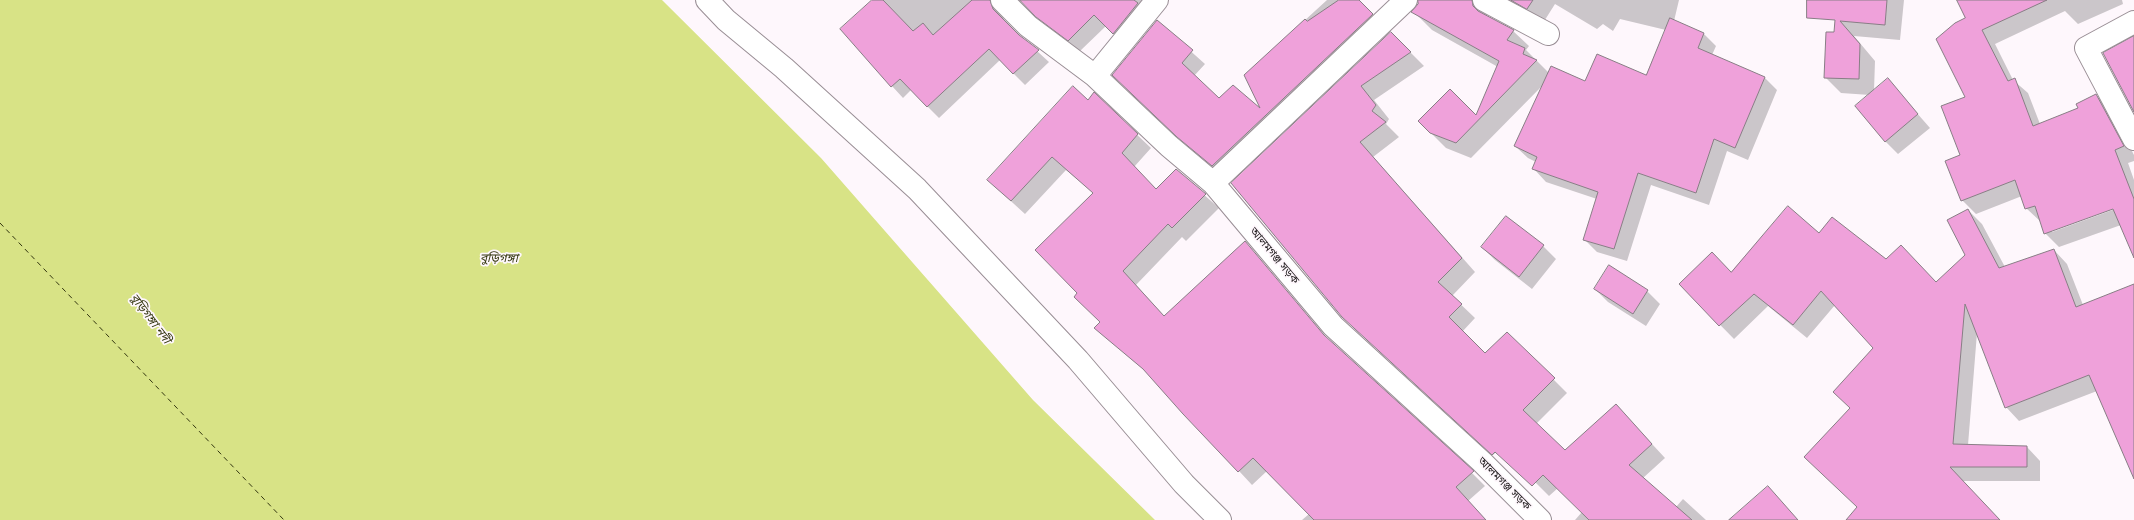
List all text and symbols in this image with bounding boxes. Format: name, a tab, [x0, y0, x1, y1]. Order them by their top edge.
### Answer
street label: আলমগঞ্জ সড়ক	[1247, 225, 1301, 287]
water label: বুড়িগঙ্গা	[480, 252, 518, 266]
water label: বুড়িগঙ্গা নদী	[127, 291, 173, 347]
street label: আলমগঞ্জ সড়ক	[1475, 455, 1533, 513]

